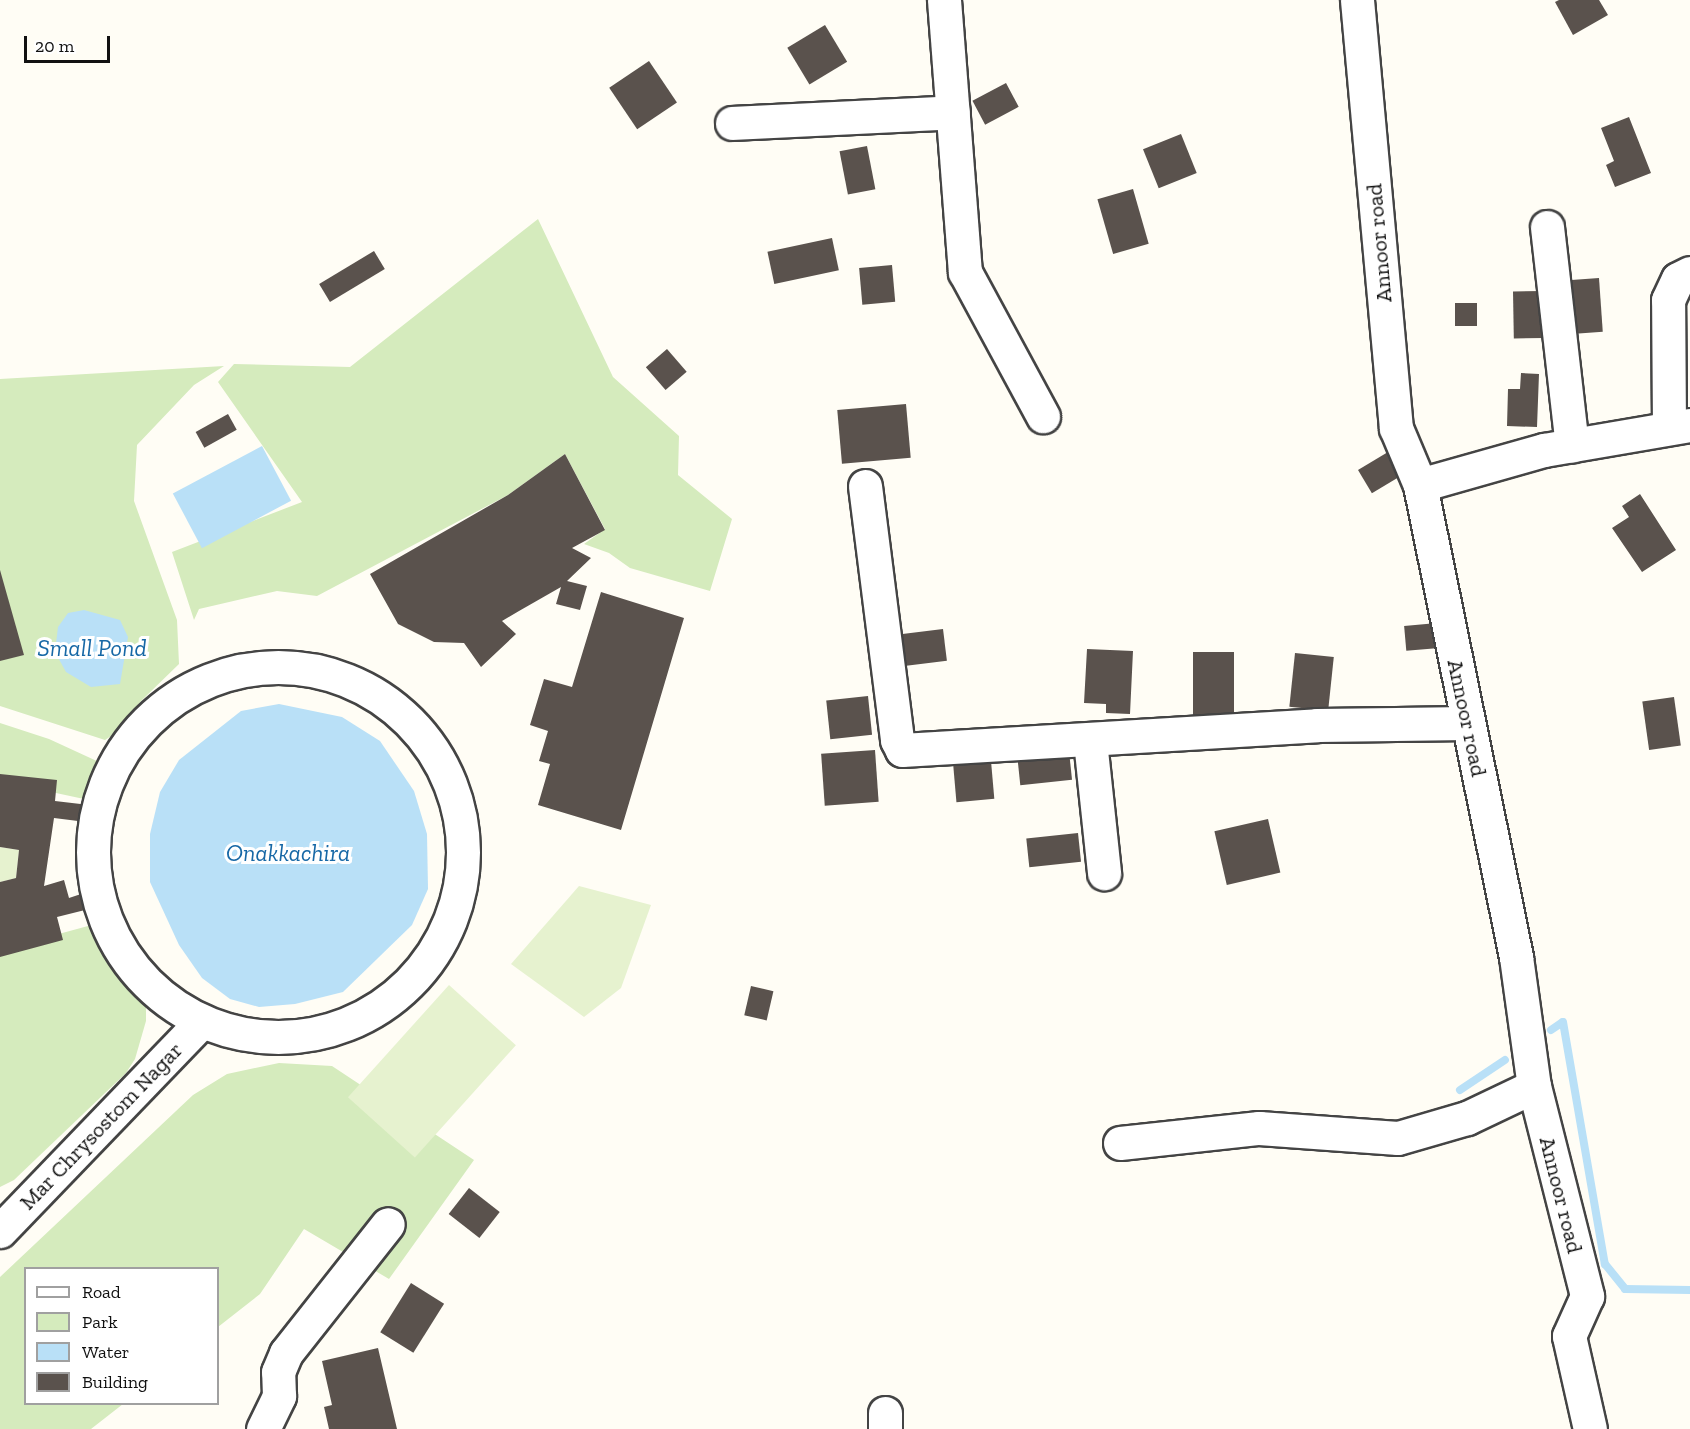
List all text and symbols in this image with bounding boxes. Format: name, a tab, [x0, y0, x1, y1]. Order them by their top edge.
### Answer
scale bar	[27, 24, 112, 62]
text: 20 m	[35, 35, 74, 57]
street label: Annoor road	[1361, 182, 1397, 304]
water label: Small Pond	[37, 634, 147, 662]
street label: Annoor road	[1442, 657, 1492, 779]
water label: Onakkachira	[226, 839, 350, 867]
street label: Mar Chrysostom Nagar	[14, 1037, 188, 1215]
street label: Annoor road	[1534, 1134, 1588, 1256]
legend	[24, 1267, 219, 1405]
text: Road	[82, 1281, 121, 1303]
text: Park	[82, 1311, 118, 1333]
text: Water	[82, 1341, 129, 1363]
text: Building	[82, 1371, 148, 1393]

